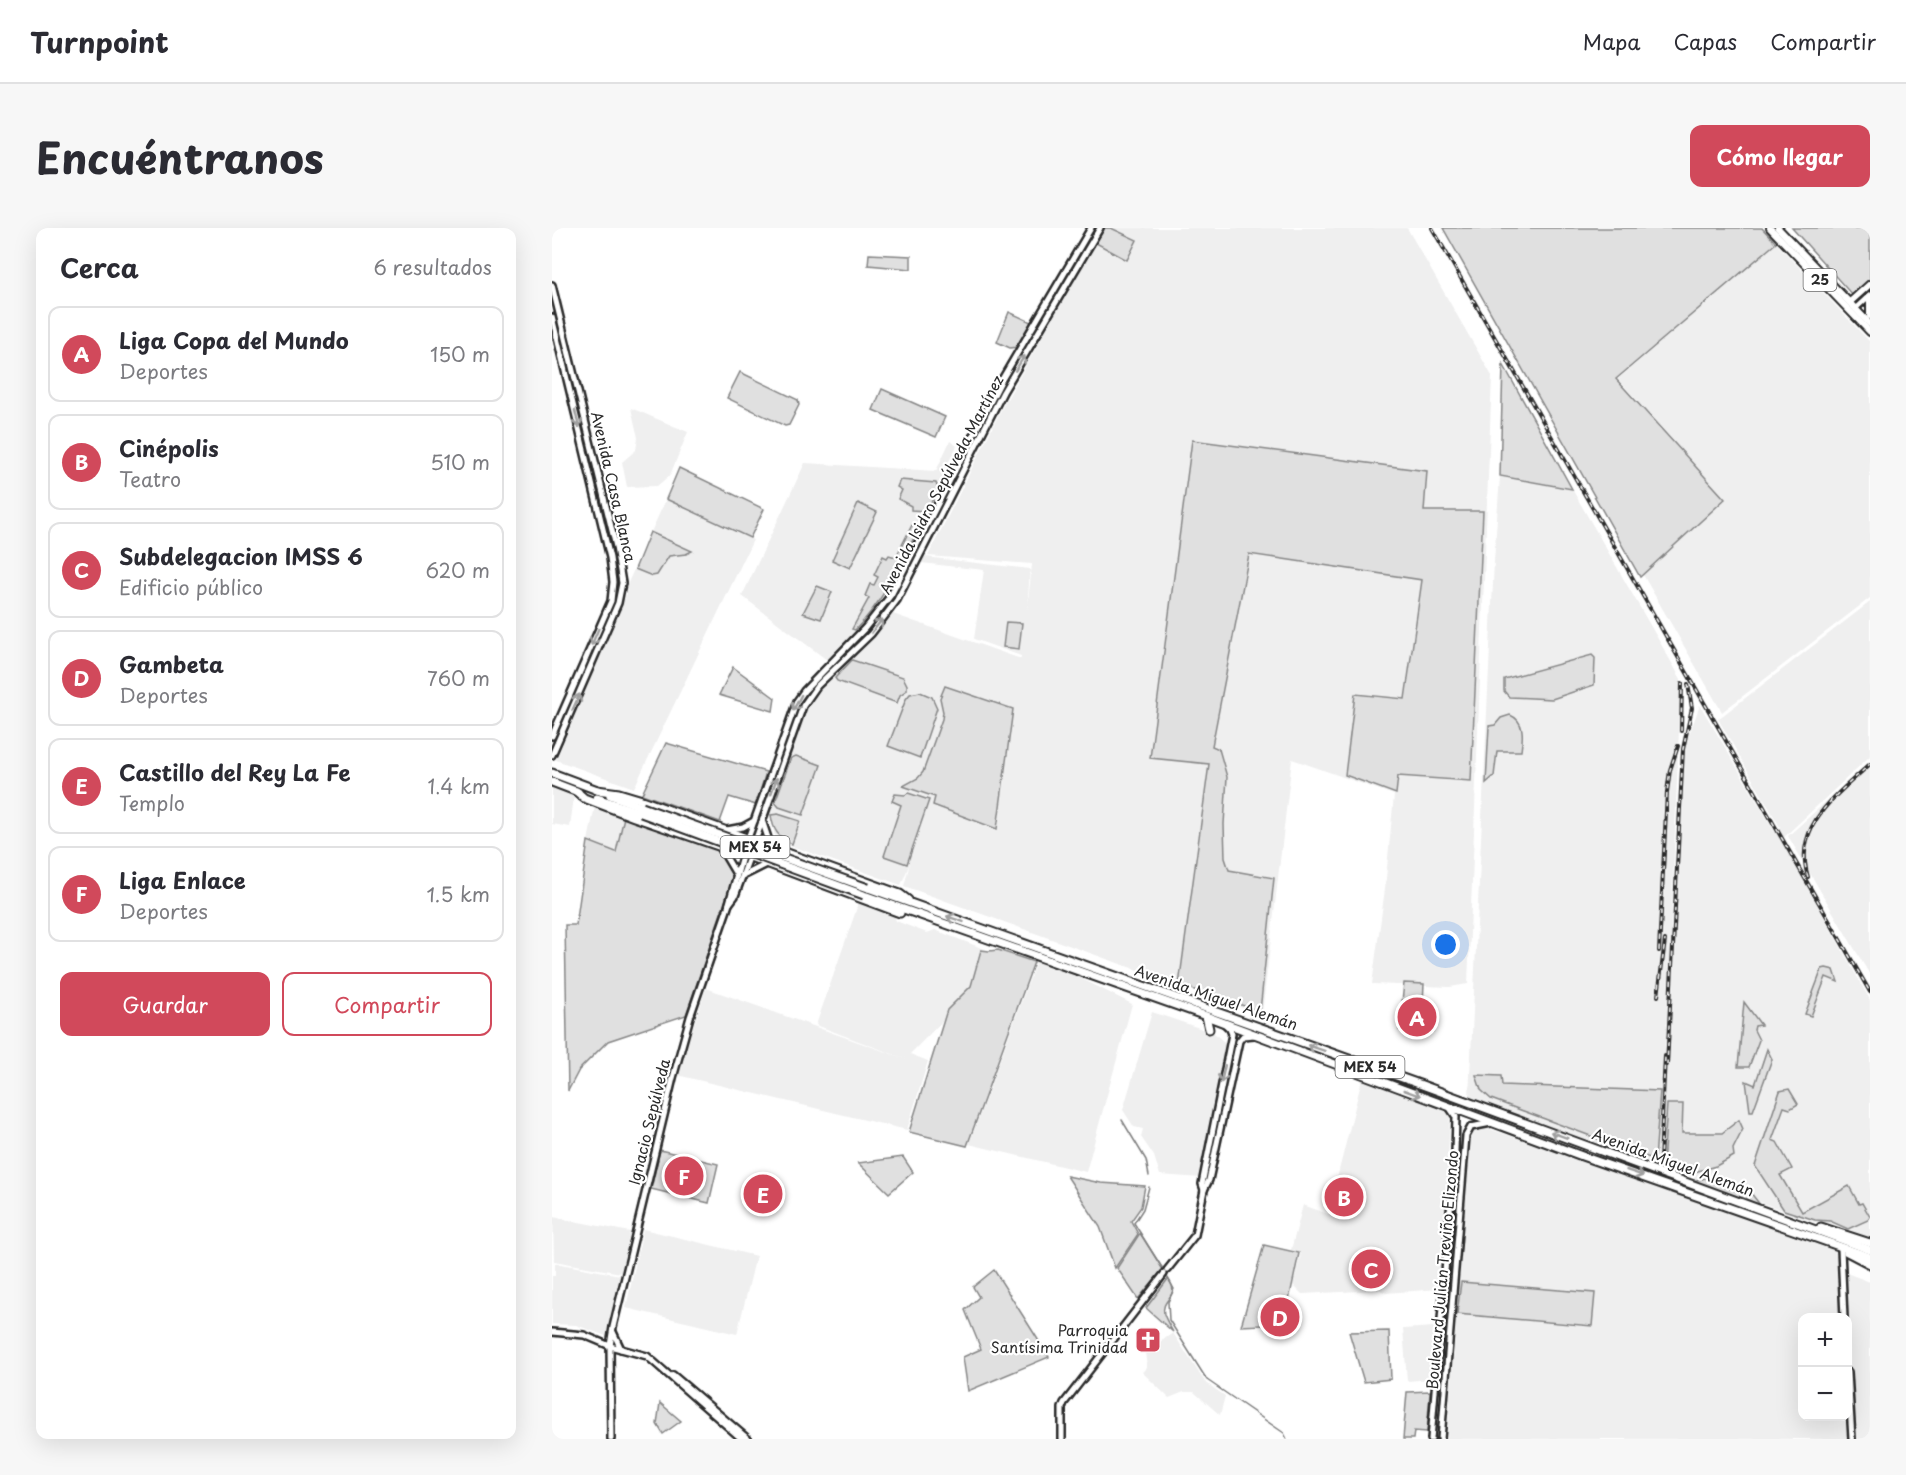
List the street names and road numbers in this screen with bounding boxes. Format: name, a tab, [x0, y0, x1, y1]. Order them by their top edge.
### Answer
road number: 25	[1804, 269, 1836, 291]
street label: Avenida Isidro Sepúlveda Martínez	[873, 371, 1008, 598]
street label: Avenida Casa Blanca	[586, 409, 643, 565]
road number: MEX 54	[720, 836, 790, 858]
street label: Avenida Miguel Alemán	[1132, 958, 1301, 1035]
street label: Ignacio Sepúlveda	[622, 1055, 676, 1187]
road number: MEX 54	[1336, 1056, 1404, 1078]
street label: Avenida Miguel Alemán	[1589, 1122, 1758, 1202]
street label: Boulevard Julián Treviño Elizondo	[1420, 1149, 1463, 1390]

